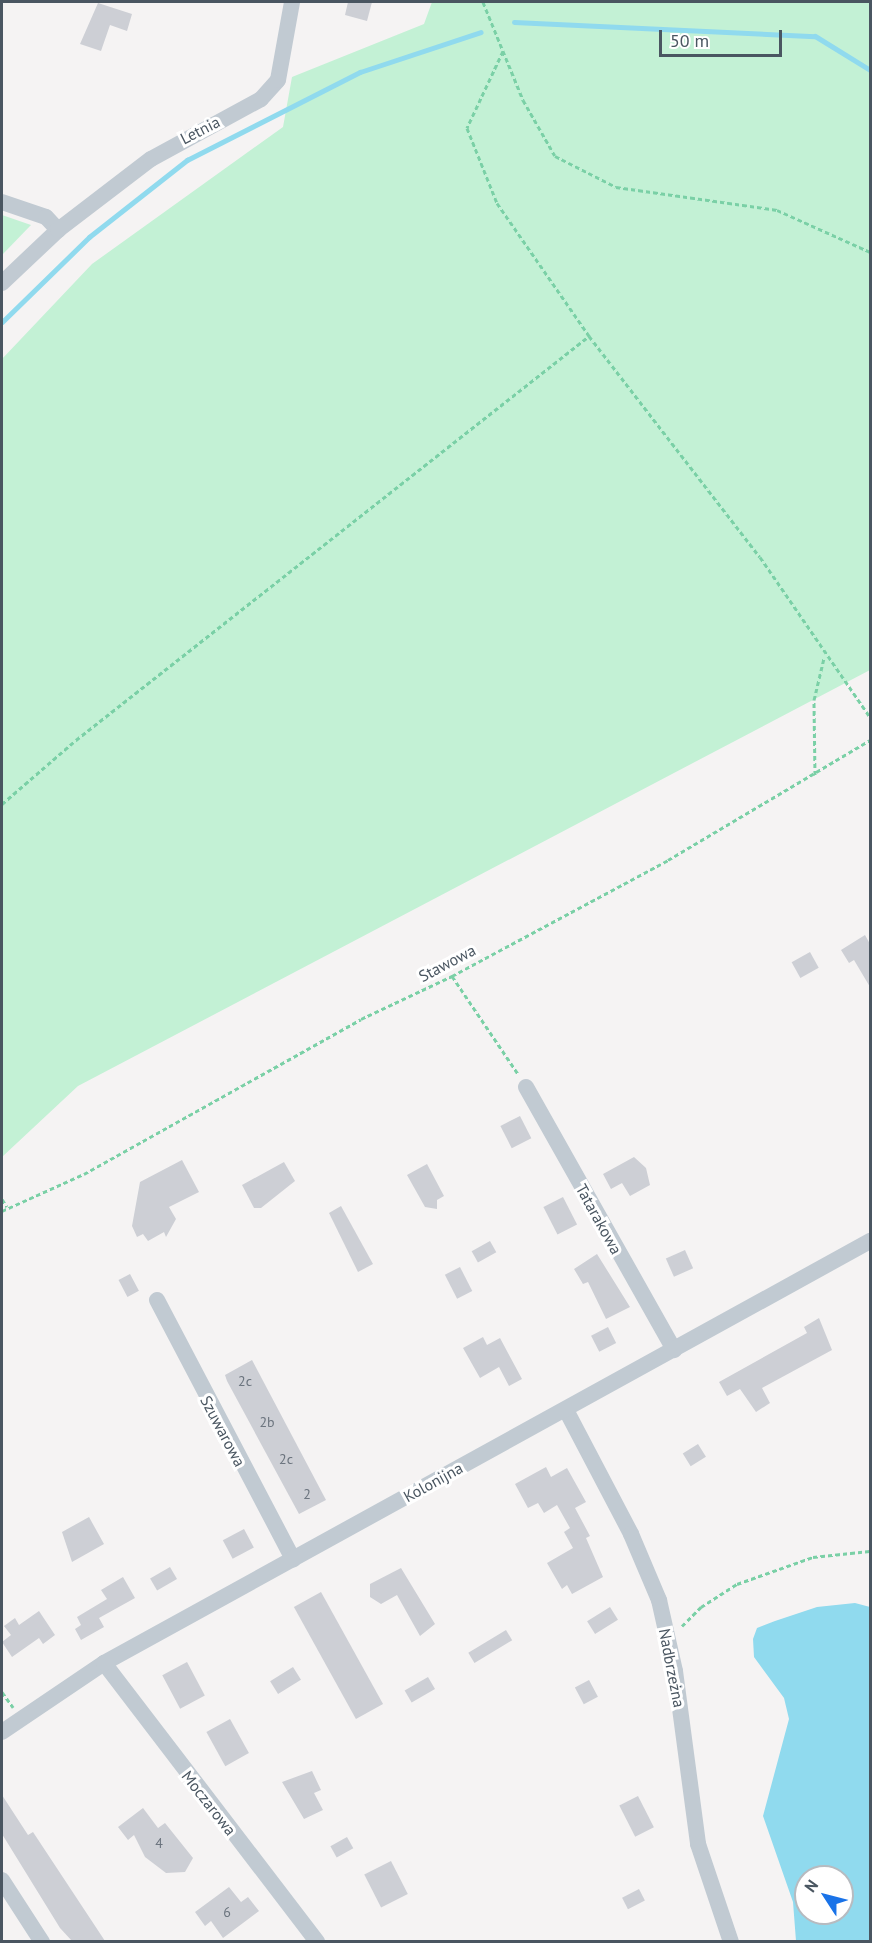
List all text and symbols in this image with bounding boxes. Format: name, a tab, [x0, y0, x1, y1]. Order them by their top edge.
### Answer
scale bar	[662, 18, 785, 56]
text: 50 m	[670, 29, 709, 52]
street label: Letnia	[177, 112, 223, 148]
street label: Stawowa	[415, 940, 479, 986]
street label: Tatarakowa	[572, 1180, 626, 1258]
house number: 2c	[238, 1373, 252, 1389]
street label: Szuwarowa	[196, 1392, 250, 1470]
house number: 2b	[259, 1414, 275, 1430]
house number: 2c	[279, 1451, 293, 1467]
street label: Kolonijna	[400, 1458, 466, 1506]
house number: 2	[303, 1486, 311, 1502]
street label: Nadbrzeżna	[655, 1627, 689, 1709]
street label: Moczarowa	[178, 1767, 240, 1839]
house number: 4	[155, 1835, 163, 1851]
north arrow	[794, 1865, 854, 1925]
text: N	[800, 1875, 822, 1896]
house number: 6	[223, 1904, 231, 1920]

